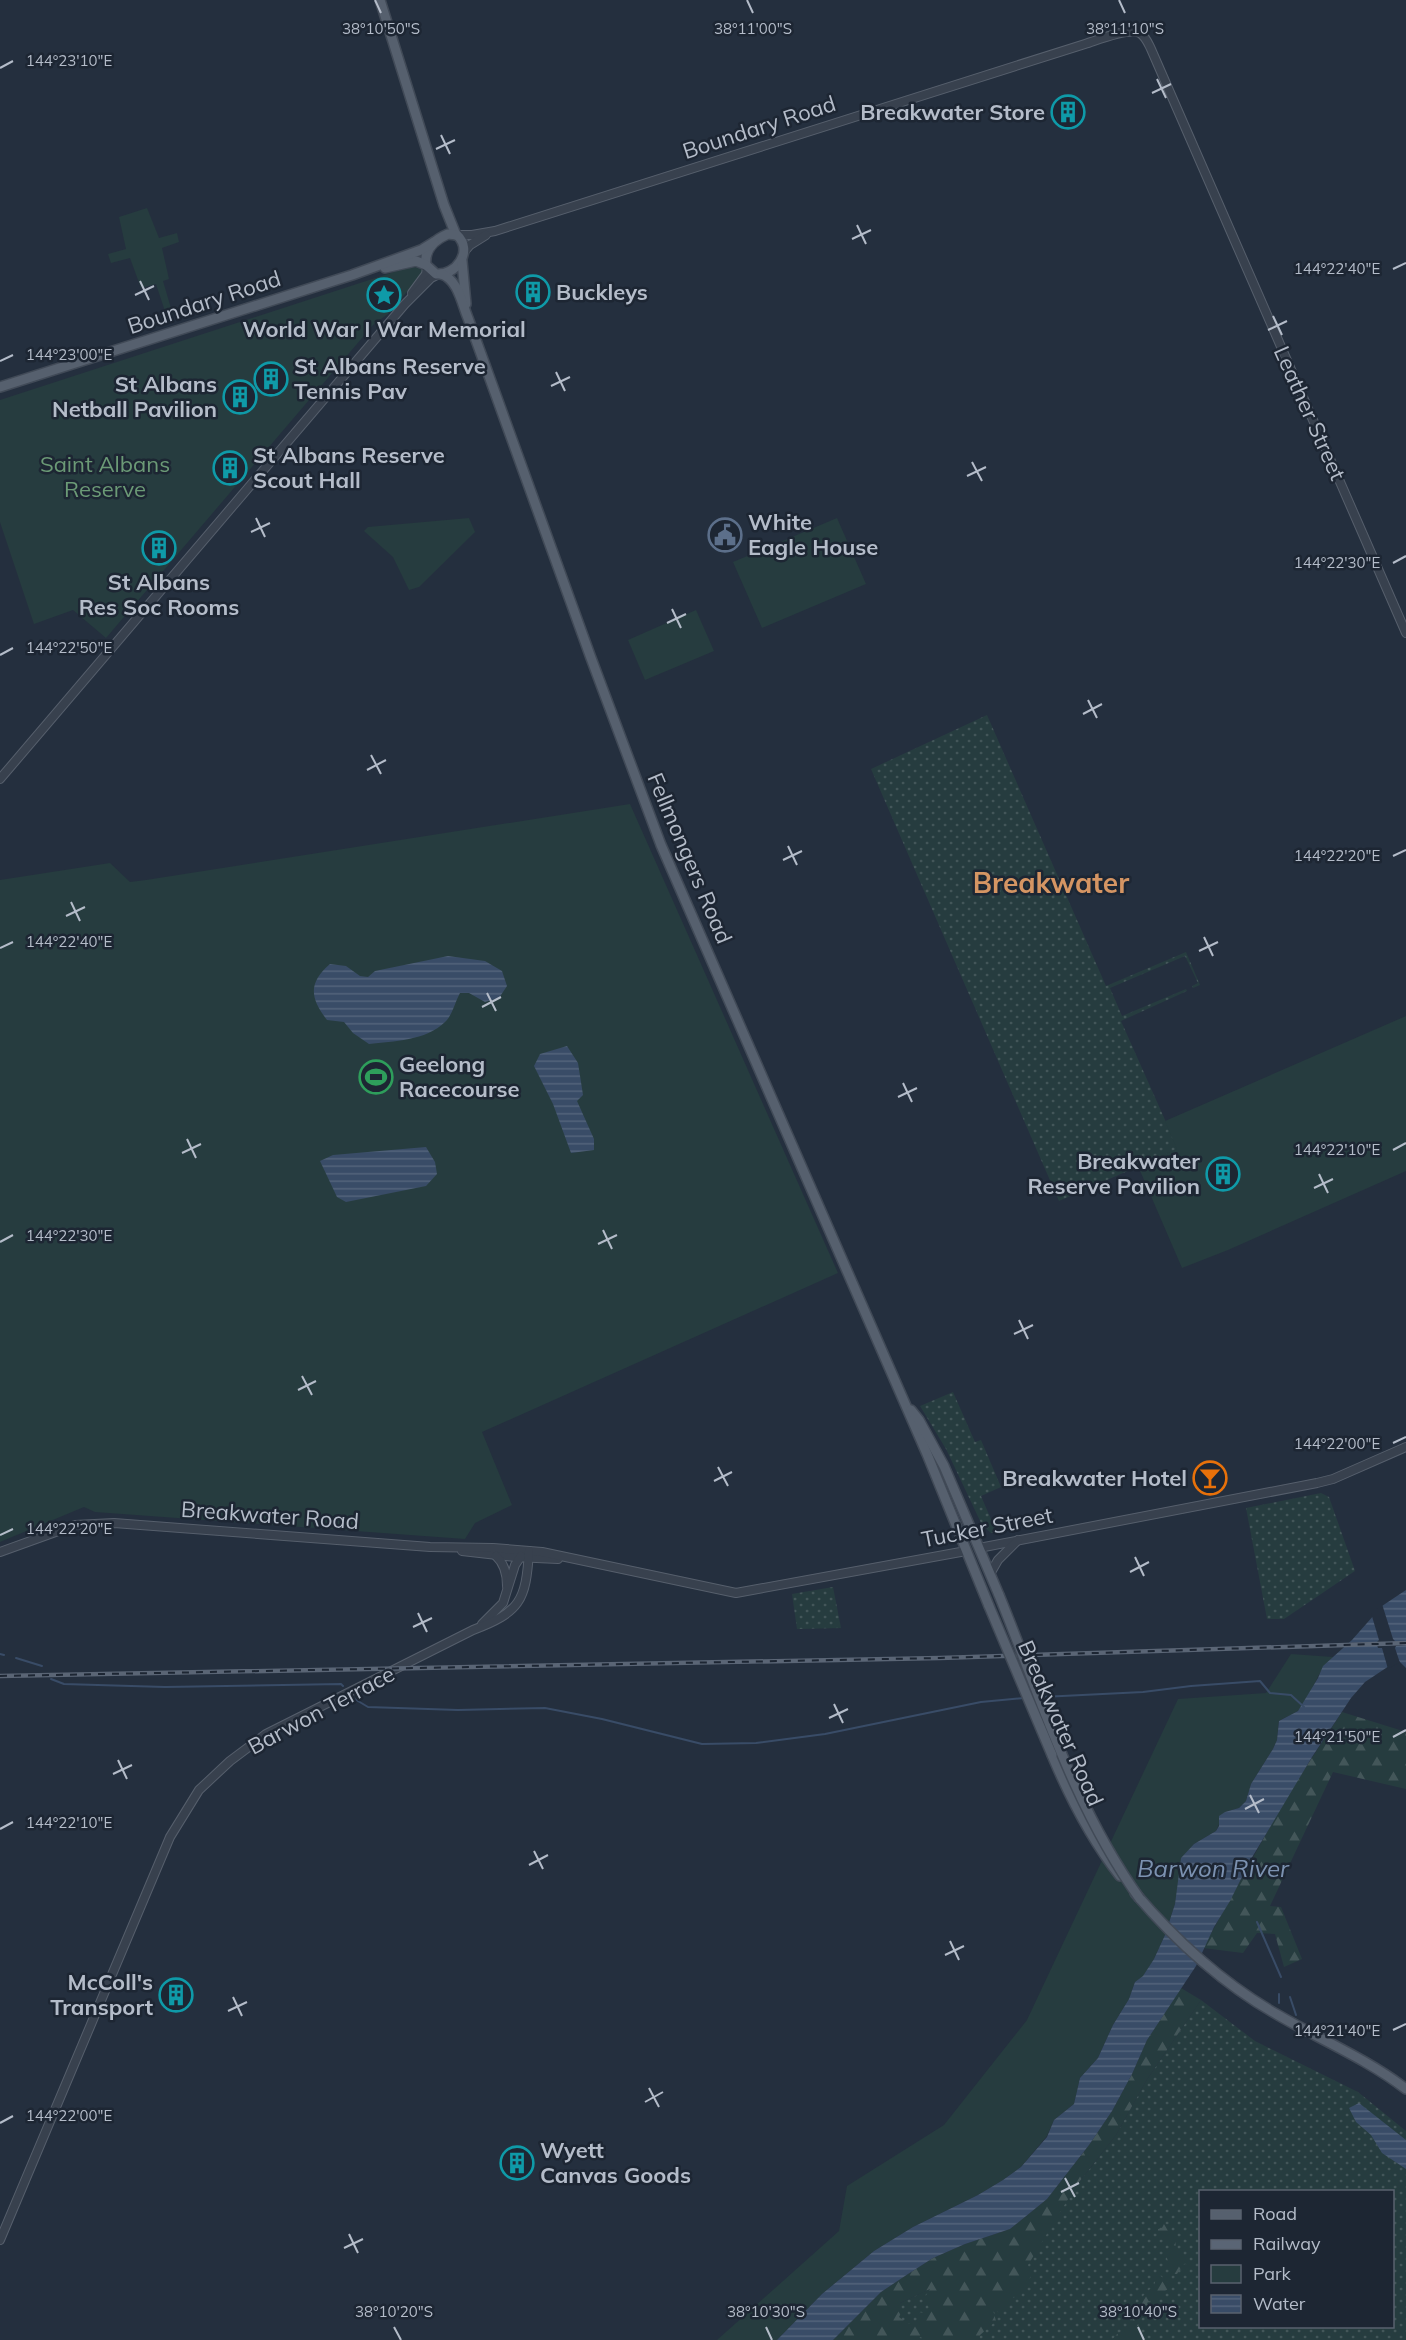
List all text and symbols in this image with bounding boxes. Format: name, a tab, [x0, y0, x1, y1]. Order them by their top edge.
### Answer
text: 38°10'50"S	[342, 19, 420, 38]
text: 38°11'00"S	[714, 19, 792, 38]
text: 38°11'10"S	[1086, 19, 1164, 38]
text: 144°23'10"E	[26, 51, 112, 70]
street label: Boundary Road	[679, 89, 839, 165]
building icon: Breakwater Store	[1050, 94, 1086, 130]
place label: Breakwater Store	[860, 98, 1045, 126]
text: 144°22'40"E	[1294, 259, 1380, 278]
street label: Boundary Road	[124, 264, 284, 340]
building icon: Buckleys	[515, 274, 551, 310]
place icon: World War I War Memorial	[366, 277, 402, 313]
place label: Buckleys	[556, 278, 648, 306]
place label: World War I War Memorial	[242, 315, 526, 343]
street label: Leather Street	[1268, 341, 1352, 485]
text: 144°23'00"E	[26, 345, 112, 364]
place label: St Albans Reserve Tennis Pav	[294, 352, 486, 405]
building icon: St Albans Reserve Tennis Pav	[253, 361, 289, 397]
place label: St Albans Netball Pavilion	[52, 370, 217, 423]
building icon: St Albans Netball Pavilion	[222, 379, 258, 415]
place label: St Albans Reserve Scout Hall	[253, 441, 445, 494]
park label: Saint Albans Reserve	[40, 450, 170, 503]
building icon: St Albans Reserve Scout Hall	[212, 450, 248, 486]
place label: White Eagle House	[748, 508, 878, 561]
public building icon: White Eagle House	[707, 517, 743, 553]
building icon: St Albans Res Soc Rooms	[141, 530, 177, 566]
text: 144°22'30"E	[1294, 553, 1380, 572]
place label: St Albans Res Soc Rooms	[79, 568, 239, 621]
text: 144°22'50"E	[26, 638, 112, 657]
street label: Fellmongers Road	[641, 768, 739, 948]
text: 144°22'20"E	[1294, 846, 1380, 865]
district label: Breakwater	[973, 865, 1129, 900]
text: 144°22'40"E	[26, 932, 112, 951]
place label: Geelong Racecourse	[399, 1050, 520, 1103]
sports icon: Geelong Racecourse	[358, 1059, 394, 1095]
text: 144°22'10"E	[1294, 1140, 1380, 1159]
place label: Breakwater Reserve Pavilion	[1027, 1147, 1200, 1200]
building icon: Breakwater Reserve Pavilion	[1205, 1156, 1241, 1192]
text: 144°22'30"E	[26, 1226, 112, 1245]
text: 144°22'00"E	[1294, 1434, 1380, 1453]
bar icon: Breakwater Hotel	[1192, 1460, 1228, 1496]
place label: Breakwater Hotel	[1002, 1464, 1187, 1492]
street label: Breakwater Road	[180, 1495, 360, 1535]
street label: Tucker Street	[919, 1501, 1055, 1553]
text: 144°22'20"E	[26, 1519, 112, 1538]
street label: Breakwater Road	[1012, 1636, 1110, 1810]
street label: Barwon Terrace	[243, 1660, 399, 1760]
text: 144°21'50"E	[1294, 1727, 1380, 1746]
text: 144°22'10"E	[26, 1813, 112, 1832]
water label: Barwon River	[1137, 1853, 1290, 1883]
place label: McColl's Transport	[50, 1968, 153, 2021]
building icon: McColl's Transport	[158, 1977, 194, 2013]
text: 144°21'40"E	[1294, 2021, 1380, 2040]
text: 144°22'00"E	[26, 2106, 112, 2125]
place label: Wyett Canvas Goods	[540, 2136, 691, 2189]
building icon: Wyett Canvas Goods	[499, 2145, 535, 2181]
legend	[1199, 2190, 1394, 2328]
text: Road	[1253, 2202, 1297, 2225]
text: Railway	[1253, 2232, 1321, 2255]
text: Park	[1253, 2262, 1292, 2285]
text: Water	[1253, 2292, 1306, 2315]
text: 38°10'20"S	[355, 2302, 433, 2321]
text: 38°10'30"S	[727, 2302, 805, 2321]
text: 38°10'40"S	[1099, 2302, 1177, 2321]

